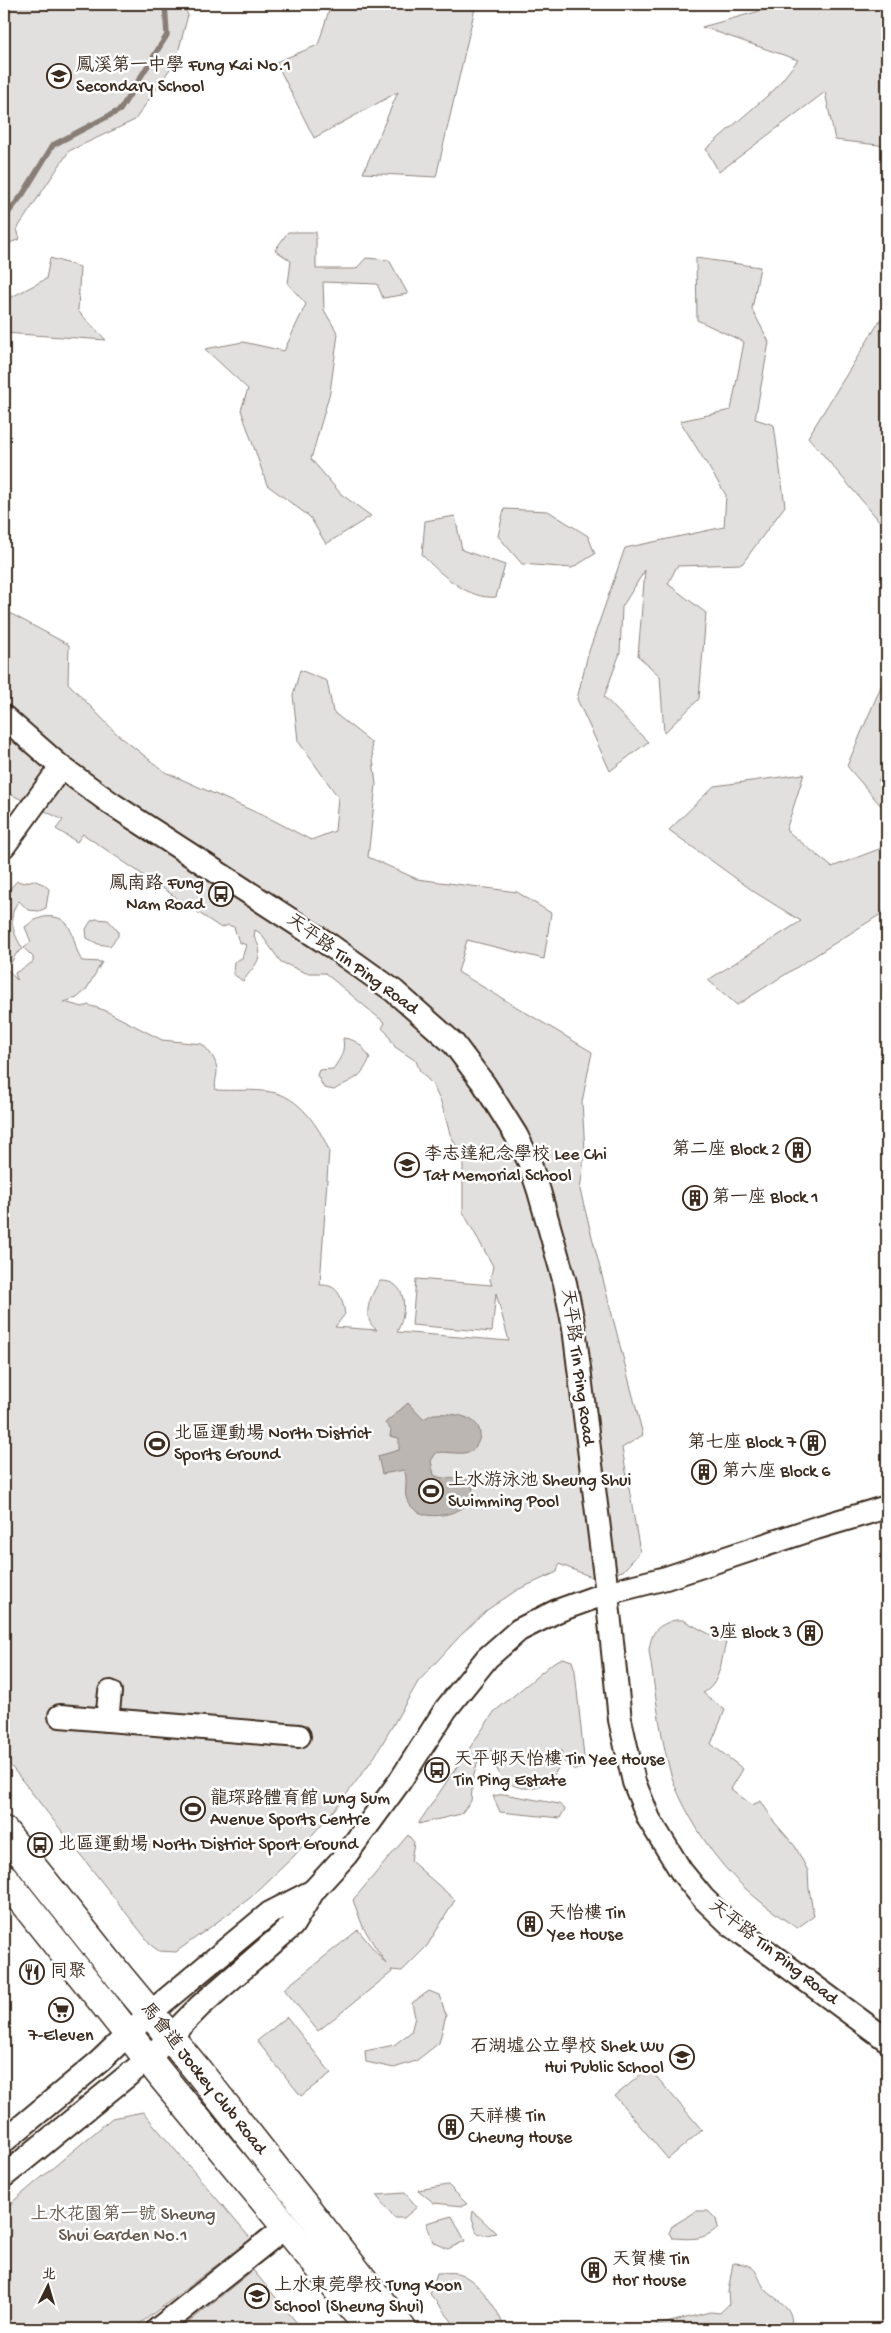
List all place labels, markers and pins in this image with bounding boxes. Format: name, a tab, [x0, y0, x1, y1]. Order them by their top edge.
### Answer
place label: 鳳溪第一中學 Fung Kai No.1 Secondary School	[76, 55, 291, 98]
school or university icon: 鳳溪第一中學 Fung Kai No.1 Secondary School	[46, 63, 72, 89]
place label: 鳳南路 Fung Nam Road	[109, 873, 205, 916]
bus stop icon: 鳳南路 Fung Nam Road	[208, 881, 234, 907]
building icon: 第二座 Block 2	[785, 1137, 811, 1163]
place label: 第二座 Block 2	[672, 1139, 780, 1161]
place label: 李志達紀念學校 Lee Chi Tat Memorial School	[423, 1143, 607, 1187]
school or university icon: 李志達紀念學校 Lee Chi Tat Memorial School	[394, 1152, 420, 1178]
building icon: 第一座 Block 1	[682, 1185, 708, 1211]
place label: 第一座 Block 1	[712, 1187, 818, 1209]
place label: 北區運動場 North District Sports Ground	[174, 1423, 372, 1466]
building icon: 第七座 Block 7	[800, 1430, 826, 1456]
sports icon: 北區運動場 North District Sports Ground	[144, 1431, 170, 1457]
place label: 第七座 Block 7	[687, 1432, 797, 1454]
building icon: 第六座 Block 6	[691, 1459, 717, 1485]
place label: 第六座 Block 6	[722, 1461, 831, 1483]
place label: 上水游泳池 Sheung Shui Swimming Pool	[448, 1470, 632, 1513]
sports icon: 上水游泳池 Sheung Shui Swimming Pool	[418, 1478, 444, 1504]
building icon: 3座 Block 3	[797, 1620, 823, 1646]
place label: 3座 Block 3	[709, 1622, 792, 1644]
place label: 天平邨天怡樓 Tin Yee House Tin Ping Estate	[453, 1749, 666, 1792]
bus stop icon: 天平邨天怡樓 Tin Yee House Tin Ping Estate	[424, 1757, 450, 1783]
place label: 龍琛路體育館 Lung Sum Avenue Sports Centre	[210, 1788, 390, 1831]
sports icon: 龍琛路體育館 Lung Sum Avenue Sports Centre	[180, 1796, 206, 1822]
bus stop icon: 北區運動場 North District Sport Ground	[27, 1832, 53, 1858]
place label: 北區運動場 North District Sport Ground	[58, 1834, 359, 1856]
place label: 天怡樓 Tin Yee House	[546, 1903, 626, 1946]
building icon: 天怡樓 Tin Yee House	[517, 1911, 543, 1937]
restaurant icon: 同聚	[19, 1959, 45, 1985]
place label: 同聚	[50, 1962, 86, 1983]
supermarket icon: 7-Eleven	[48, 1997, 74, 2023]
place label: 7-Eleven	[27, 2026, 94, 2047]
place label: 石湖墟公立學校 Shek Wu Hui Public School	[470, 2036, 665, 2079]
school or university icon: 石湖墟公立學校 Shek Wu Hui Public School	[669, 2044, 695, 2070]
place label: 天祥樓 Tin Cheung House	[468, 2106, 573, 2149]
building icon: 天祥樓 Tin Cheung House	[438, 2114, 464, 2140]
place label: 天賀樓 Tin Hor House	[612, 2249, 690, 2292]
building icon: 天賀樓 Tin Hor House	[581, 2257, 607, 2283]
place label: 上水東莞學校 Tung Koon School (Sheung Shui)	[274, 2275, 462, 2318]
school or university icon: 上水東莞學校 Tung Koon School (Sheung Shui)	[244, 2283, 270, 2309]

